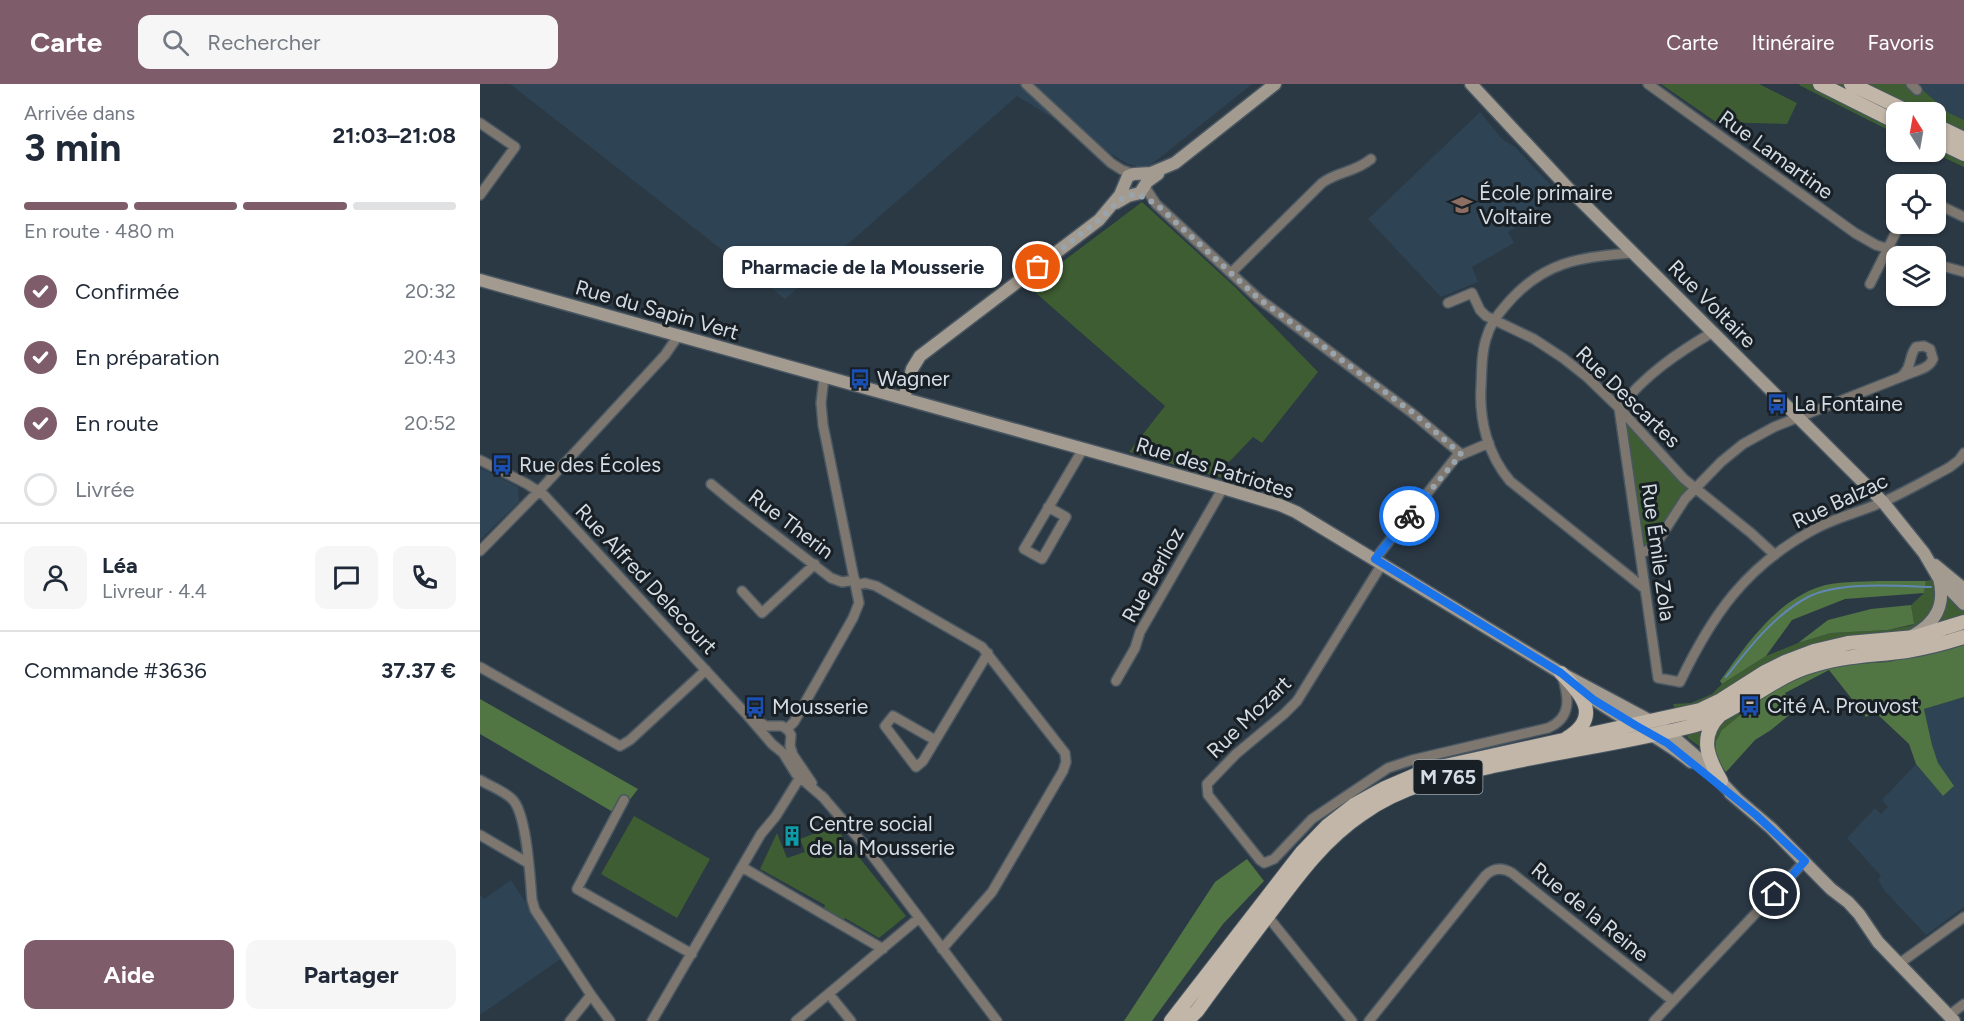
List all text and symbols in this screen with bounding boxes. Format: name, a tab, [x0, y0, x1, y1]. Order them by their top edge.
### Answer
search box	[138, 15, 558, 69]
text: Carte	[30, 25, 102, 59]
icon: search	[159, 26, 192, 59]
text: Rechercher	[207, 29, 320, 56]
text: Carte	[1666, 30, 1719, 55]
text: Itinéraire	[1752, 30, 1835, 55]
text: Favoris	[1868, 30, 1934, 55]
text: Arrivée dans	[24, 101, 135, 125]
north arrow	[1886, 102, 1946, 162]
map controls	[1886, 102, 1946, 306]
street label: Rue Lamartine	[1714, 105, 1838, 204]
text: 21:03–21:08	[332, 122, 456, 149]
text: 3 min	[24, 124, 121, 171]
button: locate	[1886, 174, 1946, 234]
place label: École primaire Voltaire	[1479, 180, 1613, 229]
school or university icon: École primaire Voltaire	[1450, 193, 1474, 217]
text: En route · 480 m	[24, 219, 174, 243]
pin	[1012, 241, 1063, 292]
callout: Pharmacie de la Mousserie	[723, 246, 1002, 288]
button: layers	[1886, 246, 1946, 306]
icon: bag	[1021, 250, 1054, 283]
street label: Rue Voltaire	[1663, 254, 1762, 353]
text: Pharmacie de la Mousserie	[741, 255, 984, 279]
street label: Rue du Sapin Vert	[573, 274, 742, 345]
icon: check	[24, 275, 57, 308]
text: Confirmée	[75, 278, 179, 305]
text: 20:32	[405, 279, 456, 303]
icon: check	[24, 341, 57, 374]
street label: Rue Descartes	[1571, 341, 1686, 453]
text: En préparation	[75, 344, 220, 371]
text: 20:43	[404, 345, 456, 369]
place label: Wagner	[877, 366, 950, 391]
bus stop icon: Wagner	[848, 367, 872, 391]
place label: La Fontaine	[1794, 391, 1903, 416]
bus stop icon: La Fontaine	[1765, 392, 1789, 416]
icon: check	[24, 407, 57, 440]
text: En route	[75, 410, 158, 437]
text: 20:52	[404, 411, 456, 435]
street label: Rue des Patriotes	[1133, 432, 1297, 503]
place label: Rue des Écoles	[519, 452, 661, 477]
bus stop icon: Rue des Écoles	[490, 453, 514, 477]
street label: Rue Balzac	[1788, 468, 1891, 533]
text: Livrée	[75, 476, 134, 503]
street label: Rue Émile Zola	[1636, 481, 1681, 622]
street label: Rue Therin	[744, 484, 839, 564]
courier	[1379, 486, 1439, 546]
street label: Rue Alfred Delecourt	[570, 498, 723, 659]
icon: bike	[1393, 500, 1426, 533]
street label: Rue Berlioz	[1116, 523, 1189, 627]
button: person	[24, 546, 87, 609]
button: chat	[315, 546, 378, 609]
button: phone	[393, 546, 456, 609]
text: Léa	[102, 552, 138, 579]
text: Livreur · 4.4	[102, 579, 207, 603]
text: Commande #3636	[24, 657, 207, 684]
text: 37.37 €	[381, 657, 456, 684]
street label: Rue Mozart	[1201, 670, 1296, 763]
place label: Cité A. Prouvost	[1767, 693, 1919, 718]
place label: Mousserie	[772, 694, 868, 719]
bus stop icon: Cité A. Prouvost	[1738, 694, 1762, 718]
bus stop icon: Mousserie	[743, 695, 767, 719]
road number: M 765	[1414, 760, 1482, 794]
place label: Centre social de la Mousserie	[809, 811, 955, 860]
building icon: Centre social de la Mousserie	[780, 824, 804, 848]
street label: Rue de la Reine	[1527, 857, 1654, 967]
pin	[1749, 868, 1800, 919]
icon: home	[1758, 877, 1791, 910]
button: Aide	[24, 940, 234, 1009]
button: Partager	[246, 940, 456, 1009]

